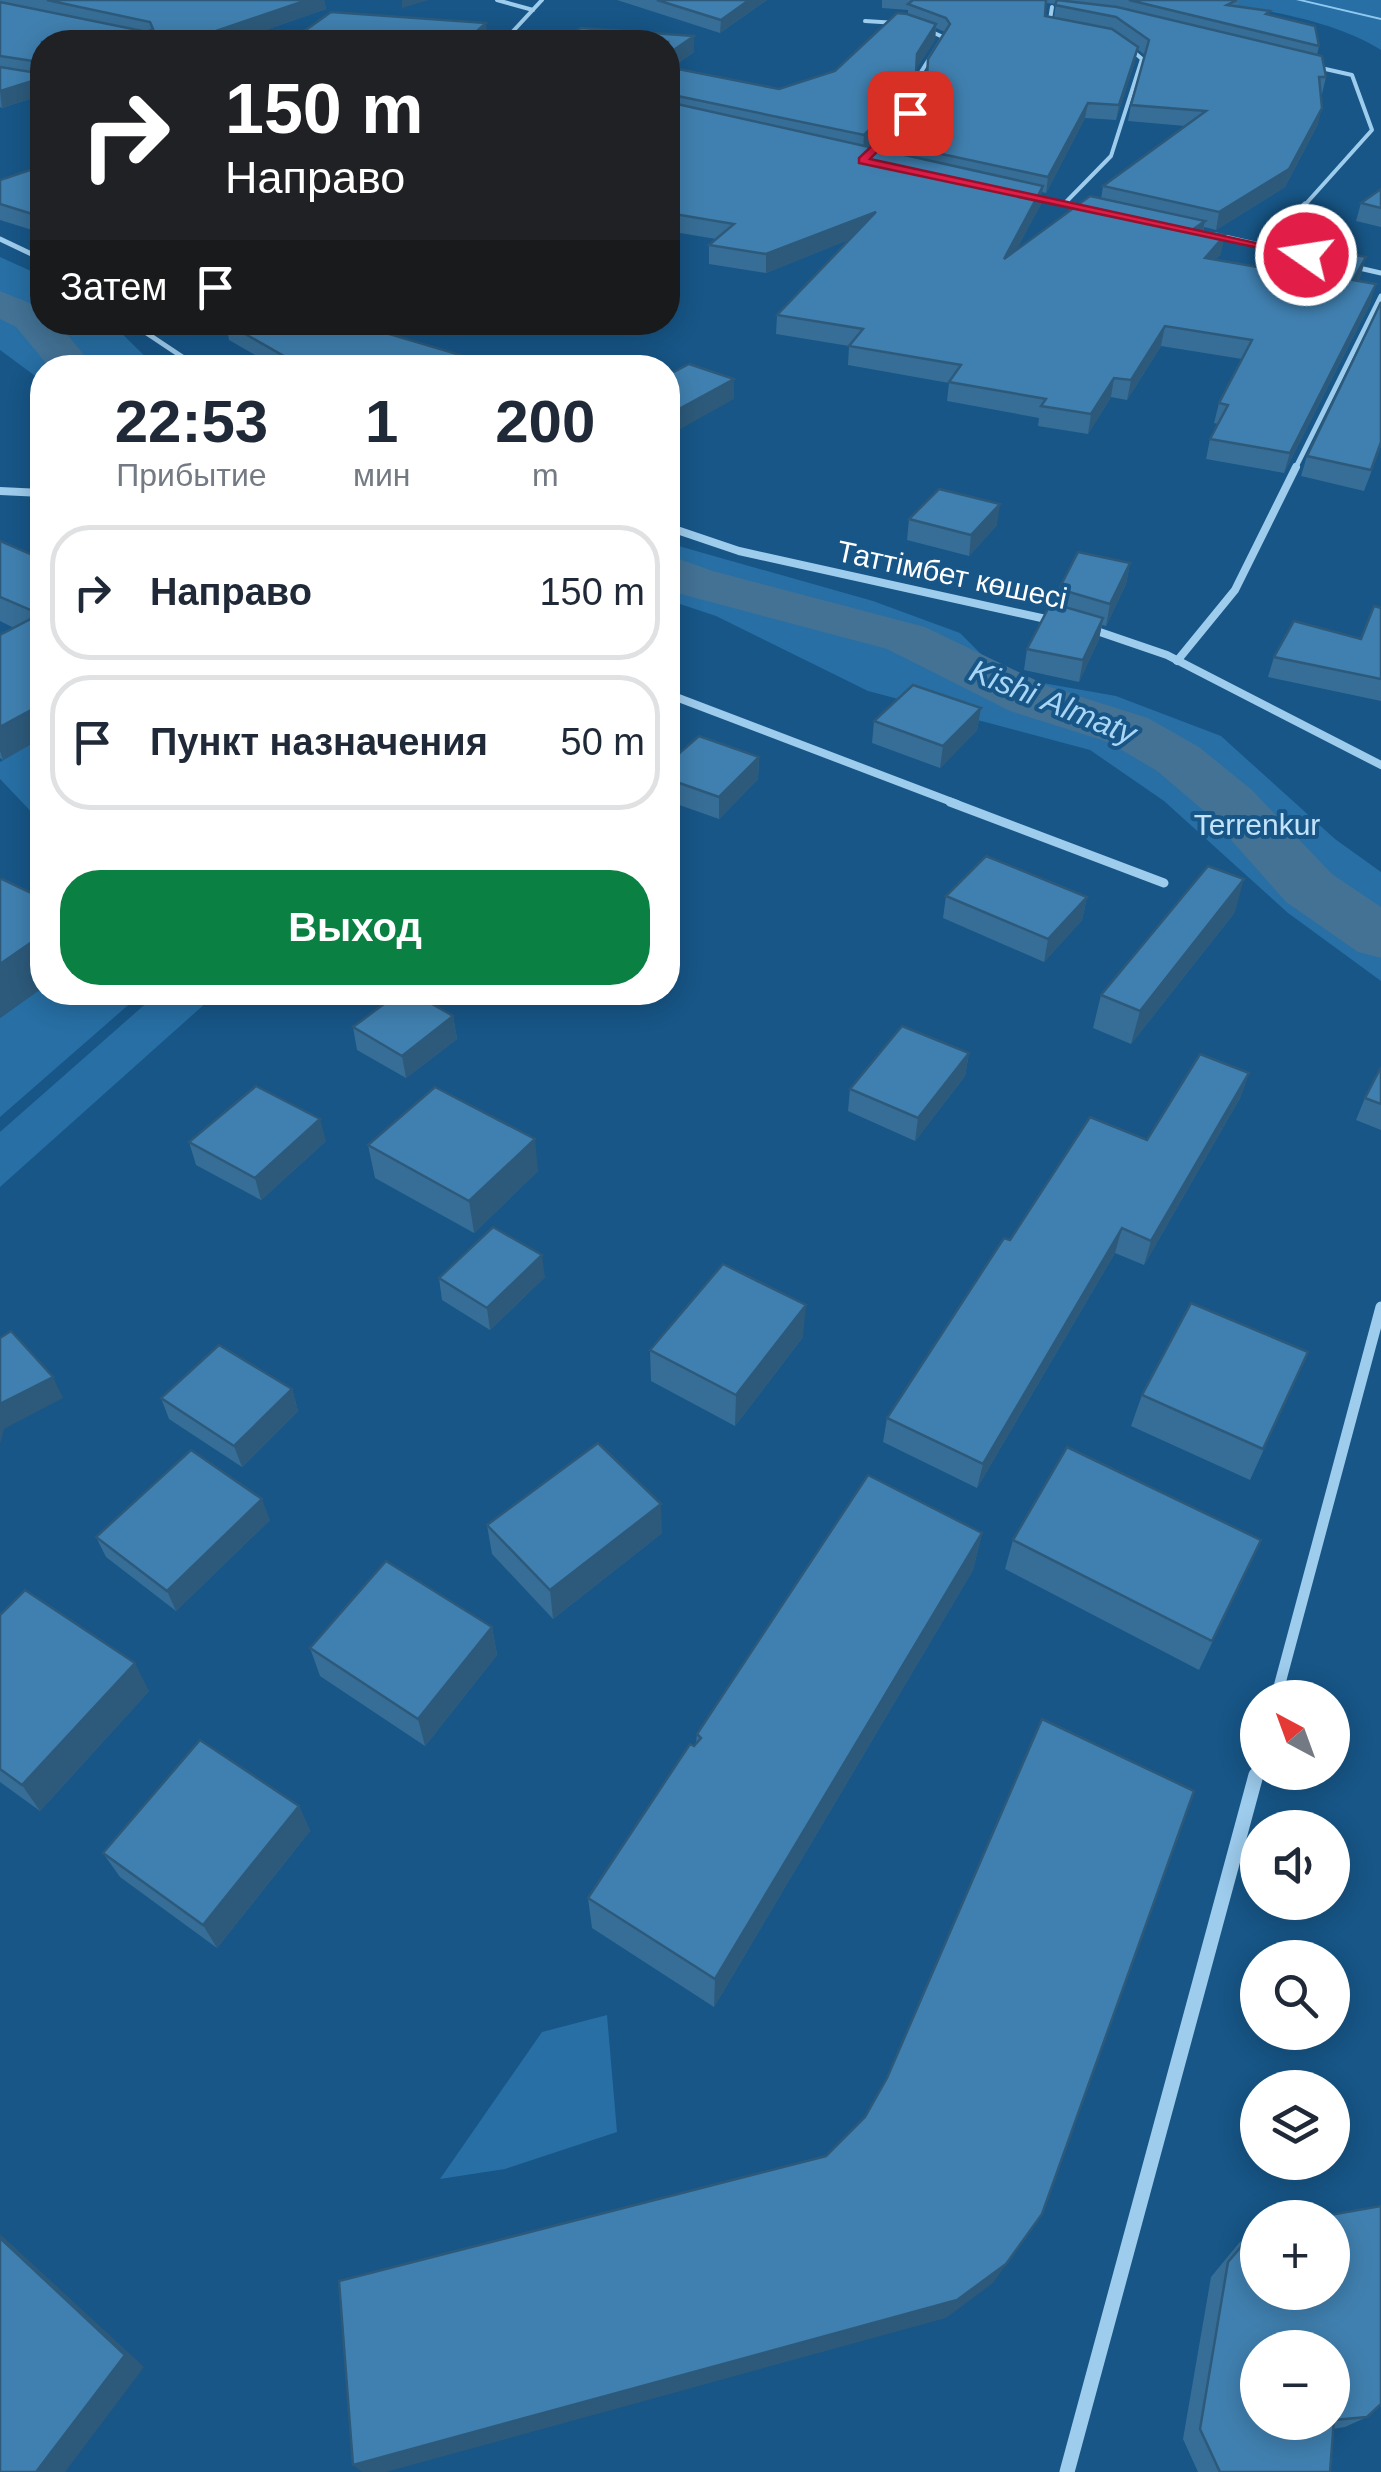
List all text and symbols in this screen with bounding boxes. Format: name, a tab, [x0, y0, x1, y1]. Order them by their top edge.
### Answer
icon: right	[60, 70, 190, 200]
text: 150 m	[225, 70, 423, 148]
pin	[868, 71, 953, 156]
icon: arrive	[883, 86, 938, 141]
text: Направо	[225, 152, 405, 203]
position arrow	[1254, 203, 1358, 307]
icon: arrive	[188, 260, 243, 315]
text: Затем	[60, 266, 168, 308]
text: 22:53	[115, 388, 268, 455]
text: 1	[365, 388, 398, 455]
text: 200	[495, 388, 595, 455]
text: Прибытие	[116, 457, 267, 493]
text: мин	[353, 457, 410, 493]
text: m	[532, 457, 559, 493]
street label: Таттімбет көшесі	[834, 534, 1070, 615]
icon: right	[65, 565, 120, 620]
text: Направо	[150, 571, 312, 613]
text: 150 m	[539, 571, 645, 613]
water label: Kіshі Almaty	[965, 652, 1143, 752]
icon: arrive	[65, 715, 120, 770]
text: Пункт назначения	[150, 721, 488, 763]
text: 50 m	[561, 721, 645, 763]
park label: Terrenkur	[1194, 808, 1320, 841]
button: Выход	[60, 870, 650, 985]
north arrow	[1240, 1680, 1350, 1790]
map controls	[1240, 1680, 1350, 2440]
button: sound	[1240, 1810, 1350, 1920]
button: search	[1240, 1940, 1350, 2050]
button: layers	[1240, 2070, 1350, 2180]
button: +	[1240, 2200, 1350, 2310]
button: −	[1240, 2330, 1350, 2440]

